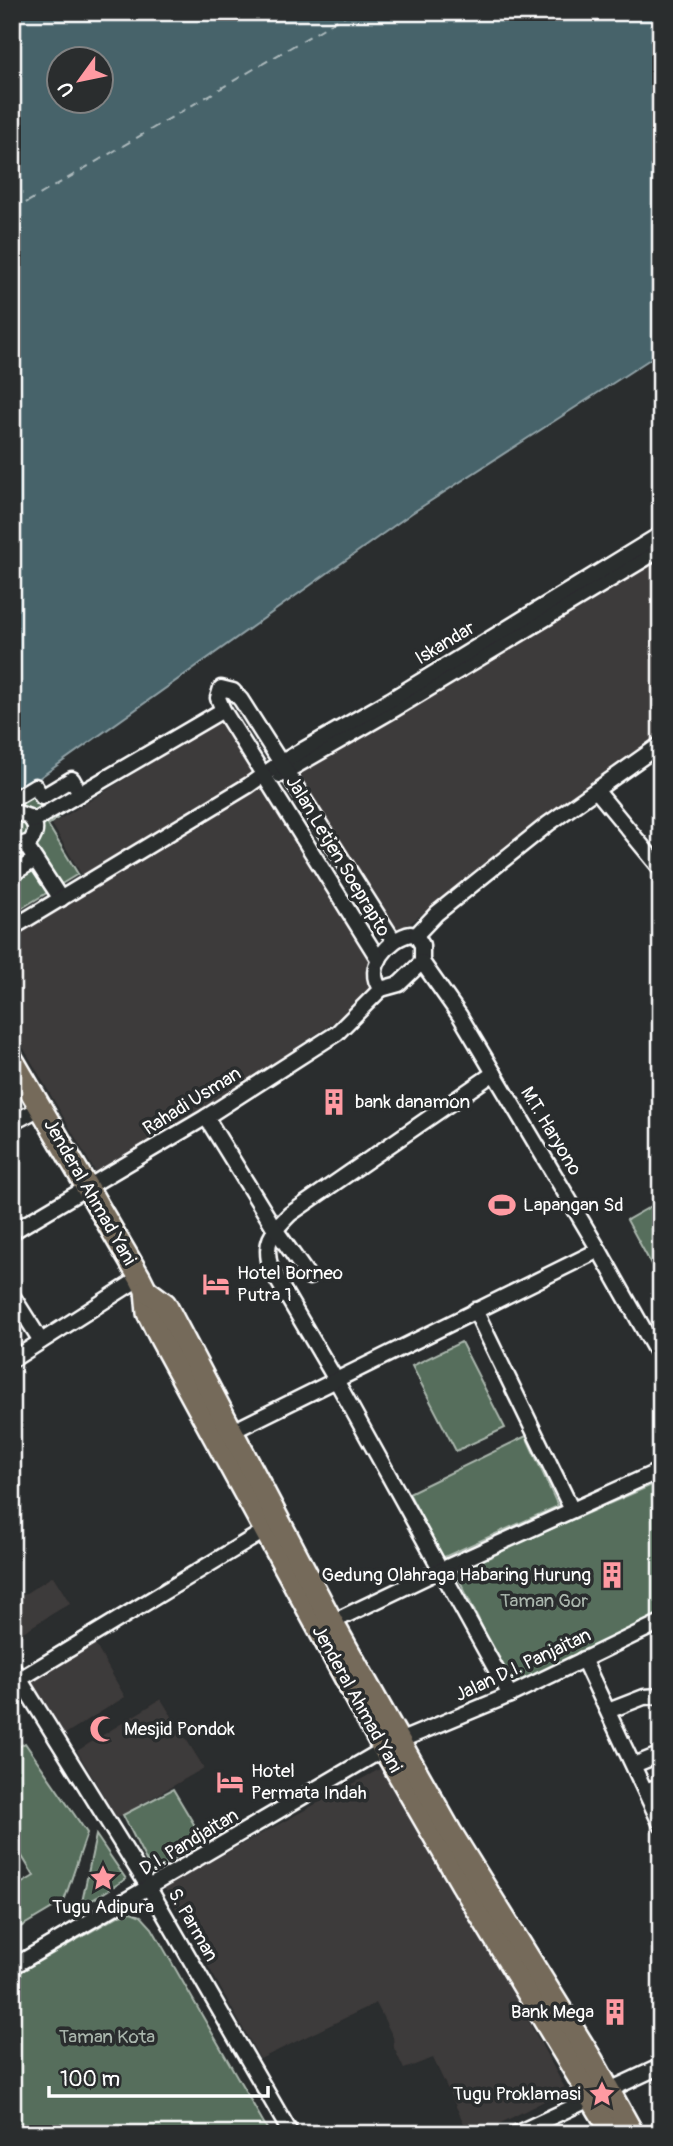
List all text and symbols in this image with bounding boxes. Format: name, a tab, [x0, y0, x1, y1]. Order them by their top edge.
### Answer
north arrow	[46, 46, 116, 116]
text: U	[53, 77, 80, 101]
street label: Iskandar	[411, 616, 480, 670]
street label: Jalan Letjen Soeprapto	[280, 771, 396, 941]
street label: Rahadi Usman	[138, 1061, 246, 1141]
street label: M.T. Haryono	[515, 1082, 587, 1180]
building icon: bank danamon	[319, 1087, 349, 1117]
place label: bank danamon	[355, 1090, 470, 1114]
street label: Jenderal Ahmad Yani	[38, 1115, 142, 1269]
sports icon: Lapangan Sd	[487, 1190, 517, 1220]
place label: Lapangan Sd	[523, 1193, 624, 1217]
place label: Hotel Borneo Putra 1	[237, 1261, 343, 1307]
hotel icon: Hotel Borneo Putra 1	[201, 1269, 231, 1299]
building icon: Gedung Olahraga Habaring Hurung	[597, 1560, 627, 1590]
place label: Gedung Olahraga Habaring Hurung	[322, 1563, 591, 1587]
park label: Taman Gor	[500, 1589, 588, 1613]
street label: Jenderal Ahmad Yani	[306, 1621, 408, 1777]
street label: Jalan D.I. Panjaitan	[451, 1623, 595, 1707]
mosque icon: Mesjid Pondok	[88, 1714, 118, 1744]
place label: Mesjid Pondok	[124, 1717, 235, 1741]
place label: Hotel Permata Indah	[251, 1759, 367, 1805]
hotel icon: Hotel Permata Indah	[215, 1767, 245, 1797]
street label: D.I. Pandjaitan	[135, 1803, 243, 1881]
place icon: Tugu Adipura	[88, 1863, 118, 1893]
street label: S. Parman	[162, 1884, 224, 1966]
place label: Tugu Adipura	[52, 1895, 154, 1919]
building icon: Bank Mega	[600, 1997, 630, 2027]
place label: Bank Mega	[511, 2000, 594, 2024]
park label: Taman Kota	[59, 2025, 155, 2049]
scale bar	[49, 2055, 268, 2099]
text: 100 m	[60, 2066, 120, 2093]
place icon: Tugu Proklamasi	[587, 2079, 617, 2109]
place label: Tugu Proklamasi	[453, 2082, 581, 2106]

